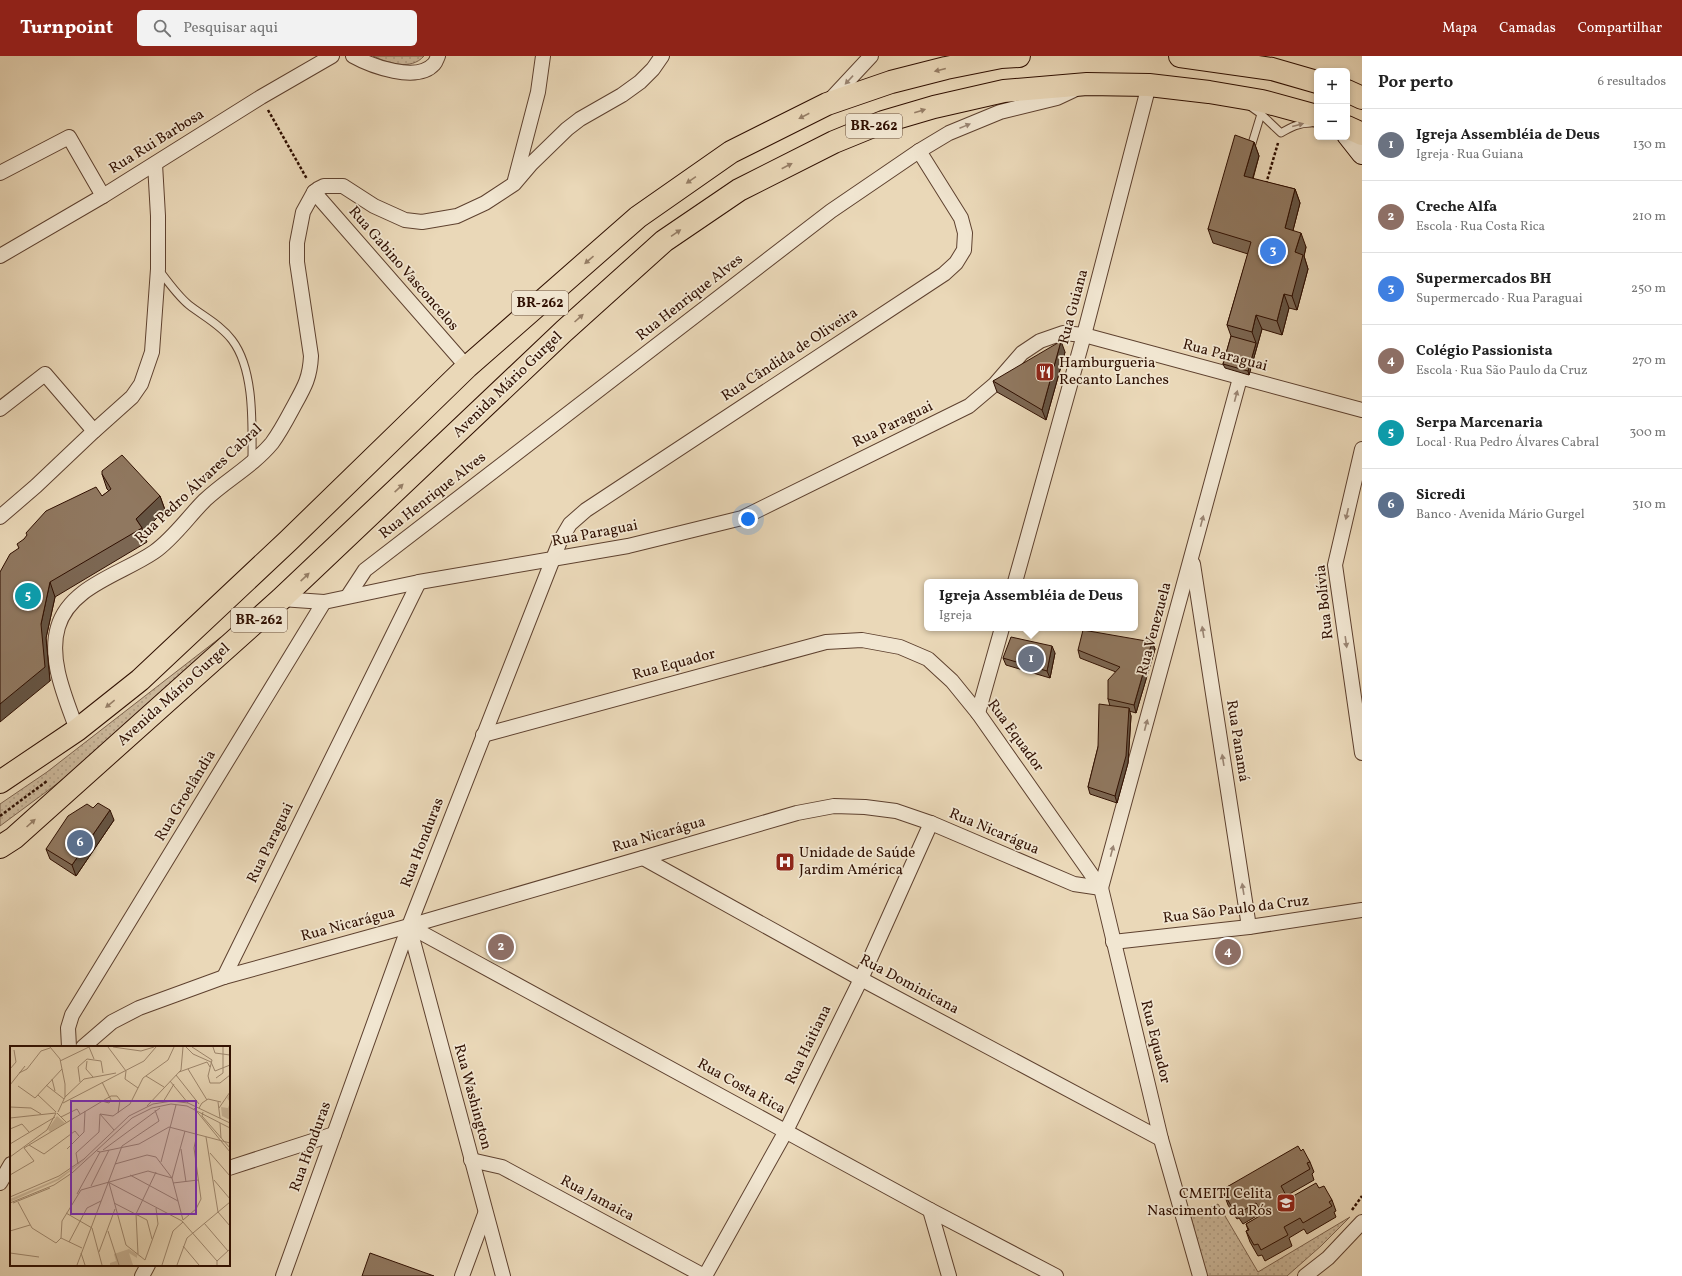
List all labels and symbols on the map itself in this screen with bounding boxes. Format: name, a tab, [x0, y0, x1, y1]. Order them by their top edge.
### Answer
one-way arrow	[933, 67, 945, 73]
one-way arrow	[844, 75, 854, 85]
street label: Rua Rui Barbosa	[105, 104, 209, 180]
one-way arrow	[915, 108, 927, 114]
one-way arrow	[798, 113, 809, 119]
road number: BR-262	[846, 114, 902, 138]
one-way arrow	[1292, 121, 1304, 127]
one-way arrow	[960, 123, 971, 129]
one-way arrow	[782, 162, 793, 169]
one-way arrow	[686, 176, 696, 184]
street label: Rua Gabino Vasconcelos	[343, 202, 463, 336]
one-way arrow	[671, 229, 682, 237]
pin: 3	[1260, 236, 1286, 266]
street label: Rua Henrique Alves	[632, 250, 748, 346]
one-way arrow	[584, 256, 594, 265]
street label: Rua Guiana	[1054, 267, 1094, 347]
road number: BR-262	[512, 291, 568, 315]
street label: Rua Cândida de Oliveira	[718, 303, 862, 407]
one-way arrow	[573, 314, 584, 323]
street label: Avenida Mário Gurgel	[449, 327, 567, 443]
street label: Rua Paraguai	[1180, 335, 1270, 377]
place label: Hamburgueria Recanto Lanches	[1059, 353, 1169, 391]
restaurant icon: Hamburgueria Recanto Lanches	[1034, 361, 1056, 383]
one-way arrow	[1233, 390, 1239, 402]
street label: Rua Paraguai	[849, 396, 937, 454]
street label: Rua Pedro Álvares Cabral	[131, 419, 267, 549]
street label: Rua Henrique Alves	[375, 448, 491, 544]
one-way arrow	[394, 484, 405, 493]
one-way arrow	[1343, 508, 1349, 520]
your location	[738, 509, 758, 529]
street label: Rua Paraguai	[550, 515, 640, 553]
one-way arrow	[1199, 515, 1205, 527]
street label: Rua Bolívia	[1311, 563, 1339, 641]
one-way arrow	[300, 573, 310, 582]
street label: Rua Venezuela	[1132, 580, 1178, 678]
pin: 5	[15, 581, 41, 611]
road number: BR-262	[231, 608, 287, 632]
one-way arrow	[1200, 626, 1206, 638]
one-way arrow	[1343, 636, 1349, 648]
street label: Avenida Mário Gurgel	[113, 639, 235, 751]
street label: Rua Equador	[630, 644, 718, 686]
pin: 1	[1018, 644, 1044, 674]
street label: Rua Equador	[982, 695, 1048, 777]
street label: Rua Panamá	[1220, 699, 1254, 783]
one-way arrow	[104, 700, 115, 708]
one-way arrow	[1143, 719, 1149, 731]
street label: Rua Groelândia	[151, 746, 221, 846]
one-way arrow	[1220, 754, 1226, 767]
street label: Rua Honduras	[396, 795, 450, 891]
street label: Rua Paraguai	[242, 799, 300, 887]
street label: Rua Nicarágua	[946, 804, 1042, 860]
street label: Rua Nicarágua	[610, 812, 708, 858]
one-way arrow	[26, 818, 36, 828]
pin: 6	[67, 828, 93, 858]
place label: Unidade de Saúde Jardim América	[799, 843, 915, 881]
one-way arrow	[1109, 845, 1115, 857]
hospital icon: Unidade de Saúde Jardim América	[774, 851, 796, 873]
one-way arrow	[1240, 883, 1246, 895]
street label: Rua São Paulo da Cruz	[1162, 891, 1310, 929]
street label: Rua Nicarágua	[299, 902, 397, 948]
pin: 2	[488, 932, 514, 962]
pin: 4	[1215, 937, 1241, 967]
street label: Rua Dominicana	[856, 950, 962, 1020]
street label: Rua Equador	[1135, 998, 1175, 1086]
street label: Rua Haitiana	[781, 1002, 837, 1088]
street label: Rua Washington	[448, 1042, 496, 1152]
inset map	[10, 1046, 230, 1266]
street label: Rua Costa Rica	[693, 1054, 789, 1120]
street label: Rua Honduras	[285, 1099, 337, 1195]
street label: Rua Jamaica	[556, 1171, 638, 1227]
place label: CMEITI Celita Nascimento da Rós	[1147, 1184, 1272, 1222]
school or university icon: CMEITI Celita Nascimento da Rós	[1275, 1192, 1297, 1214]

